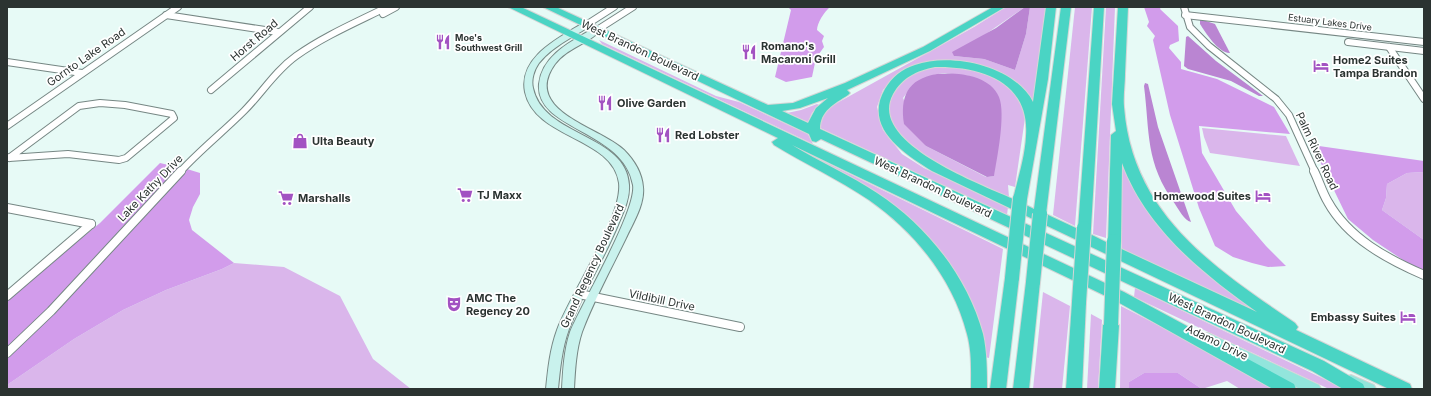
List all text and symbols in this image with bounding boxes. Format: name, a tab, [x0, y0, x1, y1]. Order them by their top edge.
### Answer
street label: Estuary Lakes Drive	[1287, 11, 1373, 33]
street label: Horst Road	[227, 16, 281, 64]
street label: West Brandon Boulevard	[579, 17, 701, 83]
street label: Gornto Lake Road	[44, 25, 128, 89]
place label: Moe's Southwest Grill	[455, 32, 522, 53]
restaurant icon: Moe's Southwest Grill	[434, 33, 452, 51]
place label: Romano's Macaroni Grill	[761, 39, 836, 66]
restaurant icon: Romano's Macaroni Grill	[740, 43, 758, 61]
place label: Home2 Suites Tampa Brandon	[1333, 53, 1418, 80]
hotel icon: Home2 Suites Tampa Brandon	[1312, 57, 1330, 75]
restaurant icon: Olive Garden	[596, 94, 614, 112]
place label: Olive Garden	[617, 96, 686, 110]
street label: Palm River Road	[1293, 110, 1341, 192]
restaurant icon: Red Lobster	[654, 126, 672, 144]
place label: Red Lobster	[675, 128, 740, 142]
shop icon: Ulta Beauty	[291, 132, 309, 150]
place label: Ulta Beauty	[312, 134, 375, 148]
street label: Lake Kathy Drive	[114, 152, 186, 224]
street label: West Brandon Boulevard	[872, 154, 994, 220]
supermarket icon: TJ Maxx	[456, 186, 474, 204]
hotel icon: Homewood Suites	[1254, 187, 1272, 205]
place label: TJ Maxx	[477, 188, 522, 202]
supermarket icon: Marshalls	[277, 189, 295, 207]
place label: Homewood Suites	[1154, 189, 1251, 203]
place label: Marshalls	[298, 191, 351, 205]
street label: Grand Regency Boulevard	[557, 202, 627, 330]
street label: Vildibill Drive	[628, 286, 696, 314]
street label: West Brandon Boulevard	[1166, 290, 1288, 356]
place label: AMC The Regency 20	[466, 291, 530, 318]
theatre icon: AMC The Regency 20	[445, 295, 463, 313]
hotel icon: Embassy Suites	[1399, 308, 1417, 326]
place label: Embassy Suites	[1311, 310, 1396, 324]
street label: Adamo Drive	[1184, 321, 1250, 363]

